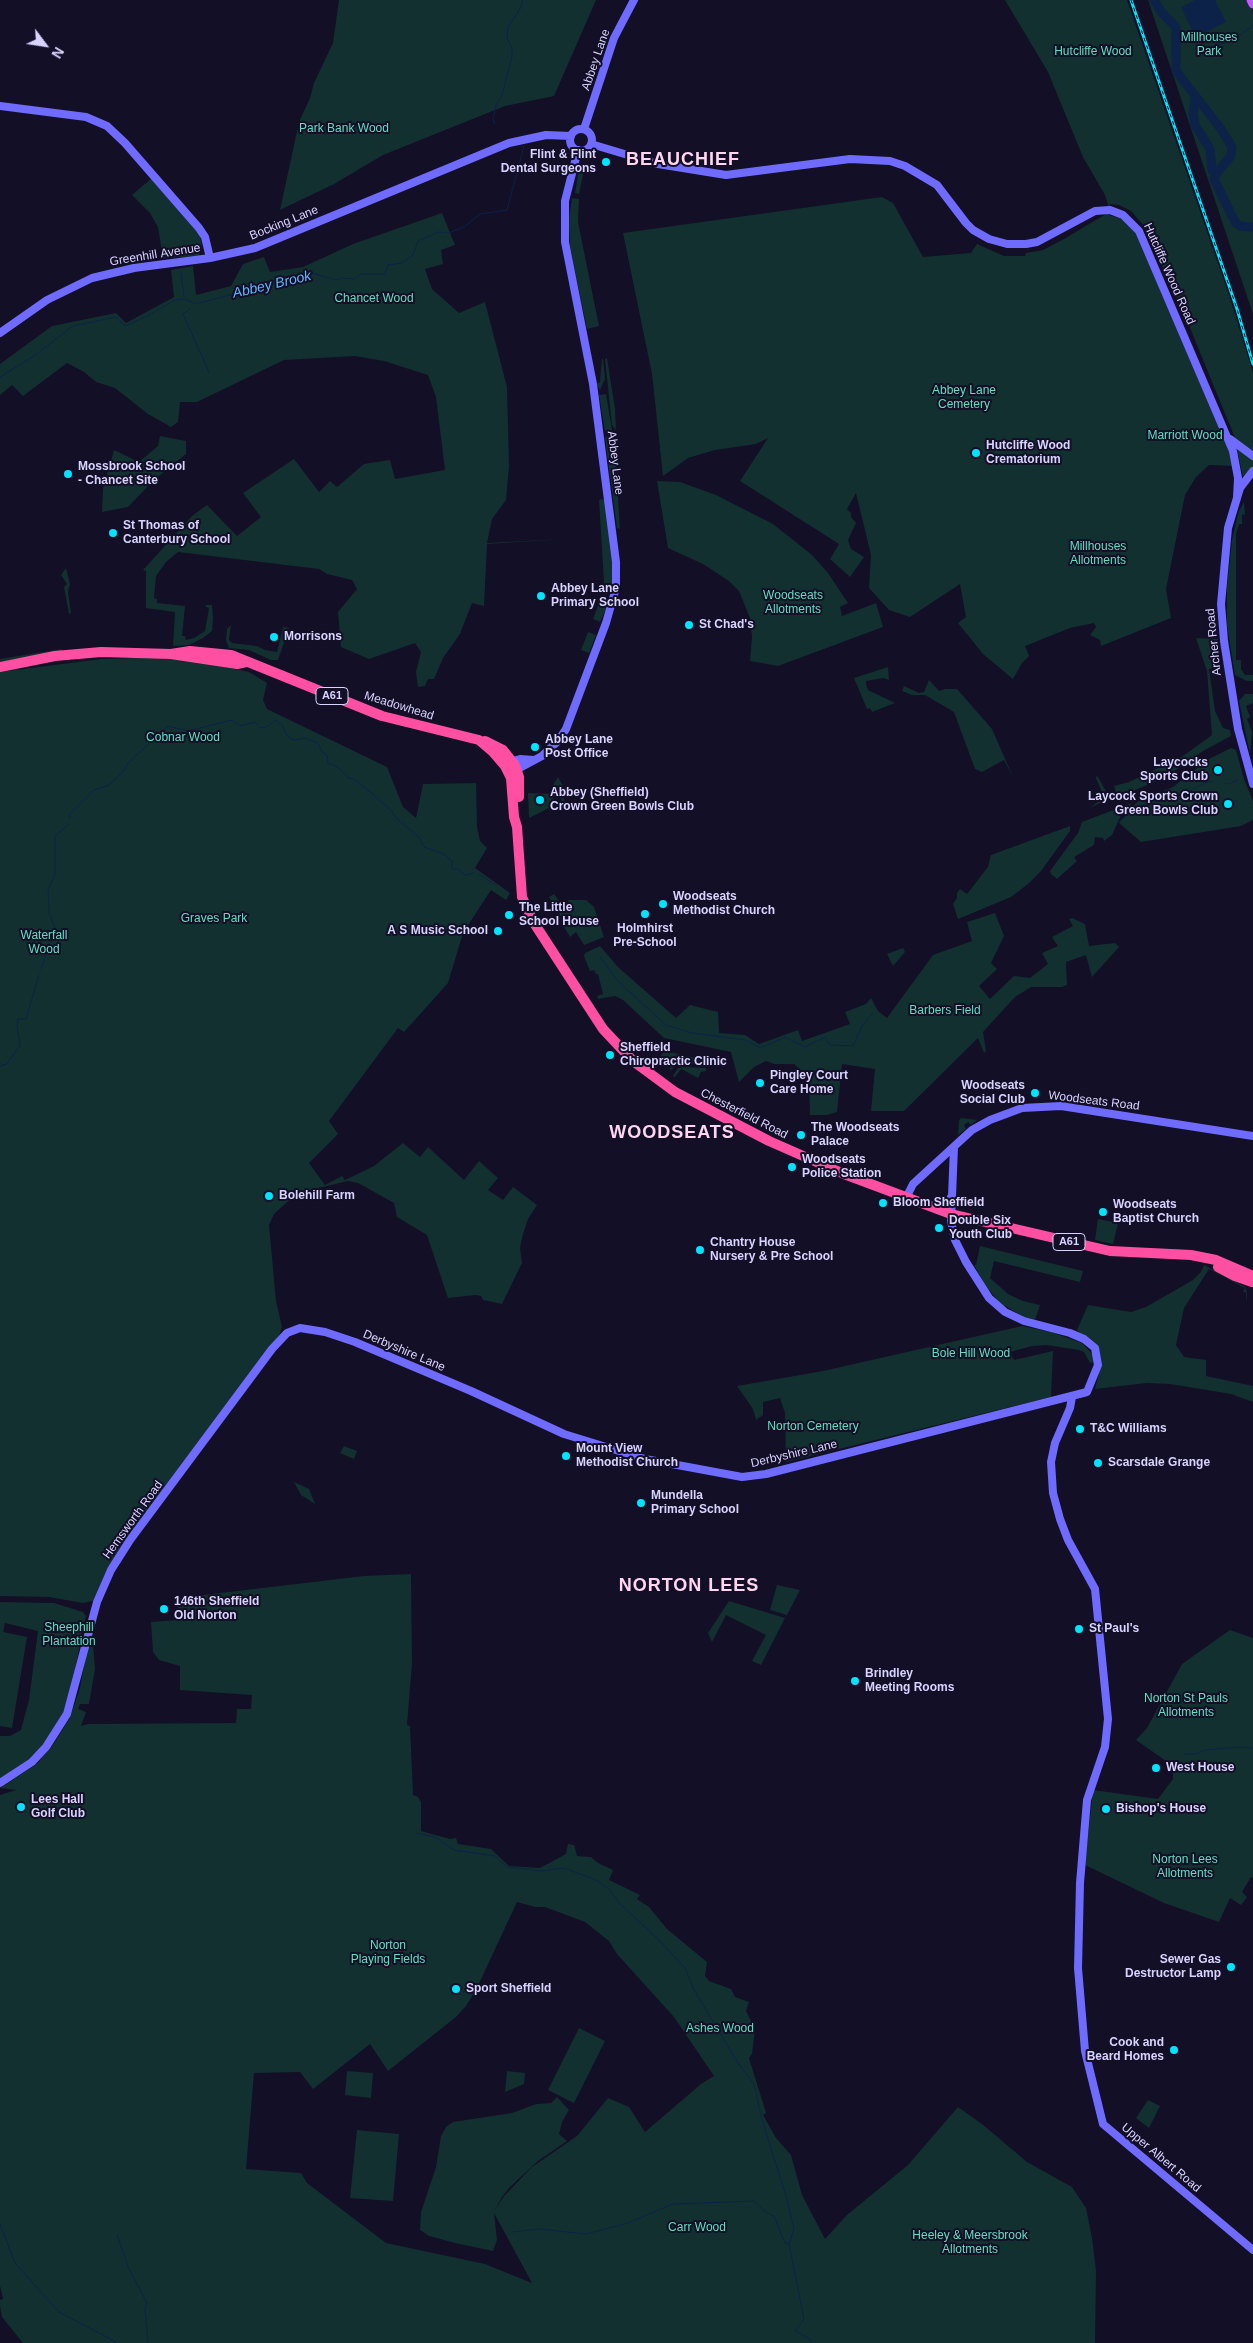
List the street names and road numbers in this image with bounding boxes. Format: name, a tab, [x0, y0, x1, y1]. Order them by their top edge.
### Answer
street label: Abbey Lane	[579, 27, 613, 93]
street label: Bocking Lane	[248, 203, 320, 243]
street label: Hutcliffe Wood Road	[1140, 221, 1198, 327]
street label: Greenhill Avenue	[109, 241, 201, 269]
street label: Abbey Lane	[604, 430, 626, 496]
street label: Archer Road	[1203, 608, 1225, 676]
road number: A61	[316, 688, 348, 704]
street label: Meadowhead	[362, 689, 436, 723]
street label: Chesterfield Road	[698, 1086, 790, 1142]
street label: Woodseats Road	[1048, 1088, 1140, 1114]
road number: A61	[1053, 1234, 1085, 1250]
street label: Derbyshire Lane	[361, 1327, 447, 1375]
street label: Derbyshire Lane	[749, 1437, 839, 1471]
street label: Hemsworth Road	[100, 1478, 166, 1562]
street label: Upper Albert Road	[1118, 2121, 1204, 2195]

